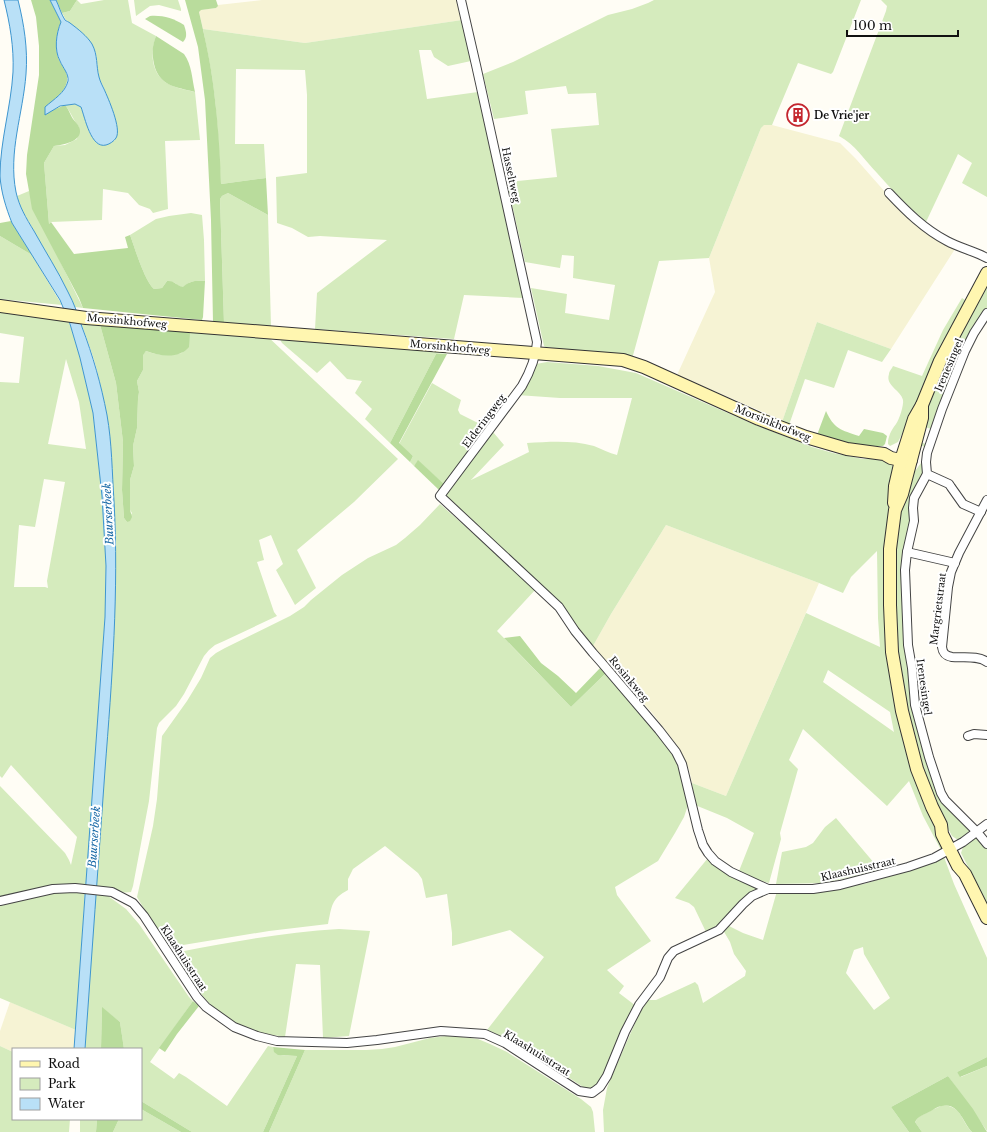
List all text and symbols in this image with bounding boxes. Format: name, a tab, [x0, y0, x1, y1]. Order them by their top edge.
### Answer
scale bar	[847, 12, 958, 38]
text: 100 m	[853, 18, 892, 33]
building icon: De Vrie'jer	[785, 102, 811, 128]
place label: De Vrie'jer	[814, 109, 869, 122]
street label: Hasseltweg	[499, 146, 523, 205]
street label: Morsinkhofweg	[86, 311, 169, 331]
street label: Irenesingel	[932, 336, 966, 394]
street label: Morsinkhofweg	[409, 337, 492, 357]
street label: Elderingweg	[460, 391, 509, 451]
street label: Morsinkhofweg	[733, 402, 814, 444]
water label: Buurserbeek	[99, 482, 117, 546]
street label: Margrietstraat	[927, 572, 949, 646]
street label: Rosinkweg	[606, 654, 652, 705]
street label: Irenesingel	[914, 658, 934, 716]
water label: Buurserbeek	[85, 805, 103, 869]
street label: Klaashuisstraat	[819, 854, 897, 884]
street label: Klaashuisstraat	[158, 923, 210, 994]
street label: Klaashuisstraat	[501, 1027, 573, 1079]
legend	[12, 1048, 142, 1120]
text: Road	[48, 1056, 80, 1071]
text: Park	[48, 1076, 76, 1091]
text: Water	[47, 1096, 85, 1111]

